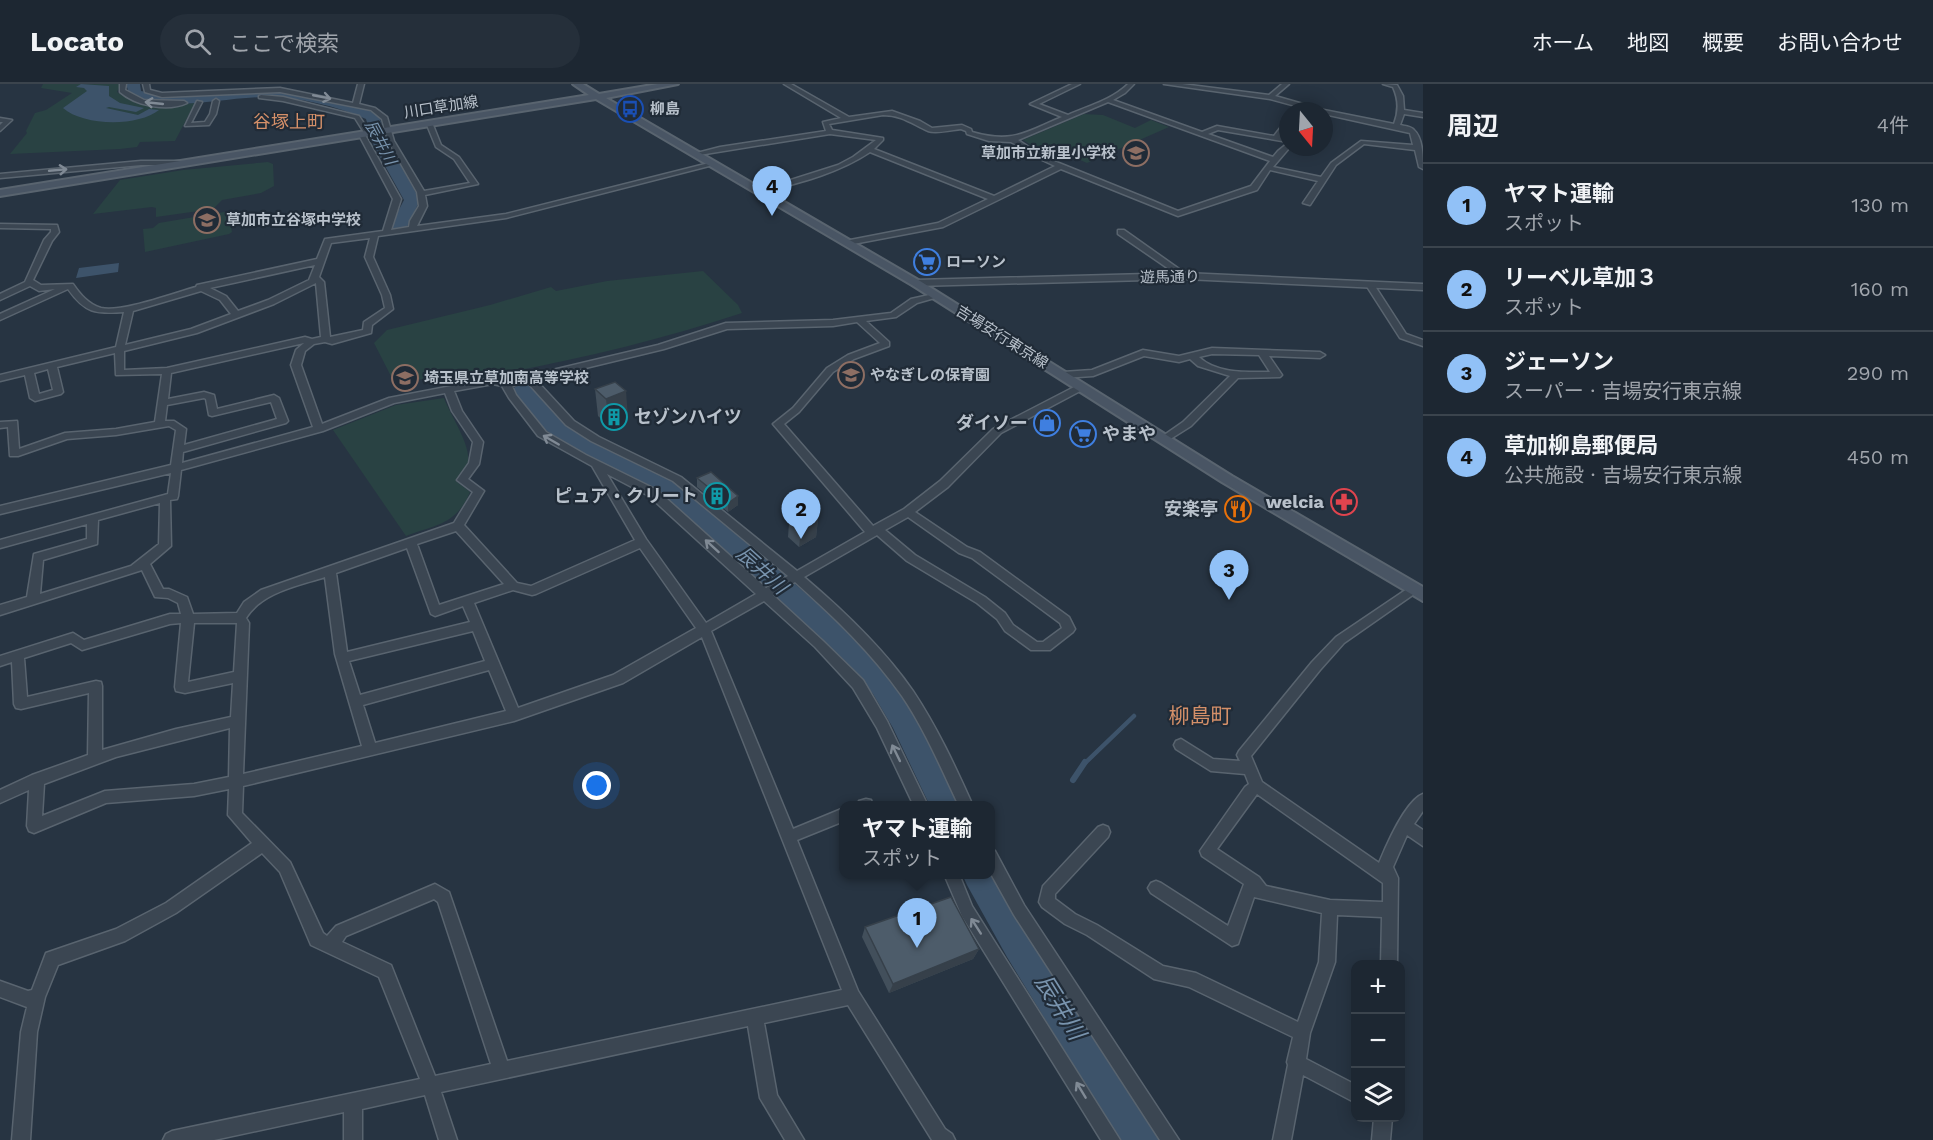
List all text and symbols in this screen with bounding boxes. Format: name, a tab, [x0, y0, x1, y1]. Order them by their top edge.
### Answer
search box	[160, 14, 580, 68]
text: Locato	[30, 25, 124, 58]
icon: search	[181, 25, 214, 58]
text: ホーム	[1532, 30, 1594, 55]
text: 地図	[1627, 30, 1669, 55]
text: 概要	[1702, 30, 1744, 55]
text: お問い合わせ	[1777, 30, 1903, 55]
text: ここで検索	[229, 31, 339, 56]
one-way arrow	[312, 92, 332, 103]
street label: 川口草加線	[403, 92, 479, 122]
bus stop icon: 柳島	[615, 94, 645, 124]
one-way arrow	[144, 97, 164, 108]
place label: 柳島	[650, 100, 680, 118]
north arrow	[1279, 102, 1333, 156]
district label: 谷塚上町	[253, 111, 325, 132]
text: 周辺	[1447, 111, 1499, 141]
text: 4件	[1877, 113, 1909, 137]
water label: 辰井川	[361, 117, 401, 170]
school or university icon: 草加市立新里小学校	[1121, 138, 1151, 168]
place label: 草加市立新里小学校	[981, 144, 1116, 162]
one-way arrow	[48, 165, 68, 176]
pin: 4	[752, 166, 792, 216]
text: ヤマト運輸	[1504, 181, 1614, 206]
text: 1	[1462, 193, 1471, 217]
text: 130 m	[1851, 193, 1909, 217]
school or university icon: 草加市立谷塚中学校	[192, 205, 222, 235]
place label: 草加市立谷塚中学校	[226, 211, 361, 229]
text: スポット	[1504, 211, 1584, 235]
supermarket icon: ローソン	[912, 247, 942, 277]
place label: ローソン	[946, 253, 1006, 271]
text: リーベル草加３	[1504, 265, 1658, 290]
street label: 遊馬通り	[1140, 267, 1200, 287]
text: 2	[1461, 277, 1472, 301]
text: 160 m	[1851, 277, 1909, 301]
text: スポット	[1504, 295, 1584, 319]
street label: 吉場安行東京線	[953, 302, 1051, 372]
text: ジェーソン	[1504, 349, 1614, 374]
school or university icon: やなぎしの保育園	[836, 360, 866, 390]
text: 3	[1461, 361, 1472, 385]
text: 290 m	[1847, 361, 1909, 385]
school or university icon: 埼玉県立草加南高等学校	[390, 363, 420, 393]
place label: やなぎしの保育園	[870, 366, 990, 384]
place label: 埼玉県立草加南高等学校	[424, 369, 589, 387]
text: スーパー · 吉場安行東京線	[1504, 379, 1742, 403]
building icon: セゾンハイツ	[599, 402, 629, 432]
place label: セゾンハイツ	[634, 406, 742, 427]
shop icon: ダイソー	[1032, 408, 1062, 438]
place label: ダイソー	[956, 412, 1028, 433]
supermarket icon: やまや	[1068, 419, 1098, 449]
place label: やまや	[1102, 423, 1156, 444]
one-way arrow	[543, 433, 560, 445]
text: 草加柳島郵便局	[1504, 433, 1658, 458]
text: 4	[1460, 445, 1473, 469]
text: 450 m	[1847, 445, 1909, 469]
text: 公共施設 · 吉場安行東京線	[1504, 463, 1742, 487]
building icon: ピュア・クリート	[702, 481, 732, 511]
place label: ピュア・クリート	[554, 485, 698, 506]
pharmacy icon: welcia	[1329, 487, 1359, 517]
pin: 2	[782, 490, 820, 539]
place label: welcia	[1266, 491, 1325, 512]
restaurant icon: 安楽亭	[1223, 494, 1253, 524]
place label: 安楽亭	[1164, 498, 1218, 519]
one-way arrow	[705, 539, 720, 553]
water label: 辰井川	[732, 541, 794, 600]
pin: 3	[1210, 550, 1248, 600]
district label: 柳島町	[1169, 703, 1232, 728]
one-way arrow	[890, 744, 901, 762]
your location	[582, 771, 611, 800]
popup	[839, 801, 995, 879]
text: ヤマト運輸	[862, 816, 972, 841]
text: スポット	[862, 846, 942, 870]
pin: 1	[898, 898, 936, 948]
one-way arrow	[970, 918, 982, 934]
map controls	[1351, 960, 1405, 1122]
button: +	[1351, 960, 1405, 1014]
water label: 辰井川	[1029, 969, 1093, 1047]
button: −	[1351, 1014, 1405, 1068]
button: layers	[1351, 1068, 1405, 1122]
one-way arrow	[1075, 1082, 1087, 1099]

